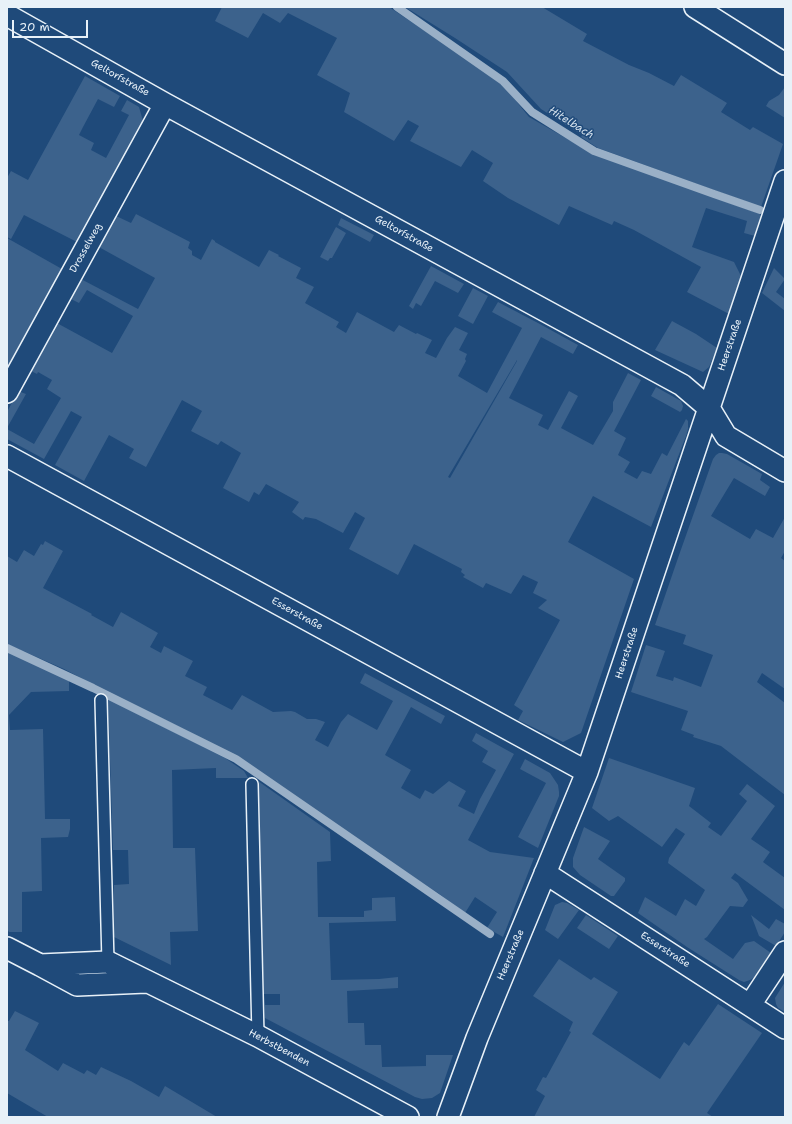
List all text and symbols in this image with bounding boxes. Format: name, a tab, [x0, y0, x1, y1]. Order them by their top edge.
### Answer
scale bar	[14, 12, 90, 38]
text: 20 m	[19, 19, 50, 35]
street label: Geltorfstraße	[89, 57, 151, 99]
water label: Hitelbach	[546, 104, 596, 142]
street label: Geltorfstraße	[373, 213, 435, 255]
street label: Drosselweg	[67, 221, 105, 275]
street label: Heerstraße	[716, 317, 744, 373]
street label: Esserstraße	[269, 595, 325, 633]
street label: Heerstraße	[613, 625, 641, 681]
street label: Heerstraße	[495, 928, 527, 982]
street label: Esserstraße	[638, 929, 692, 971]
street label: Herbstbenden	[246, 1027, 312, 1069]

